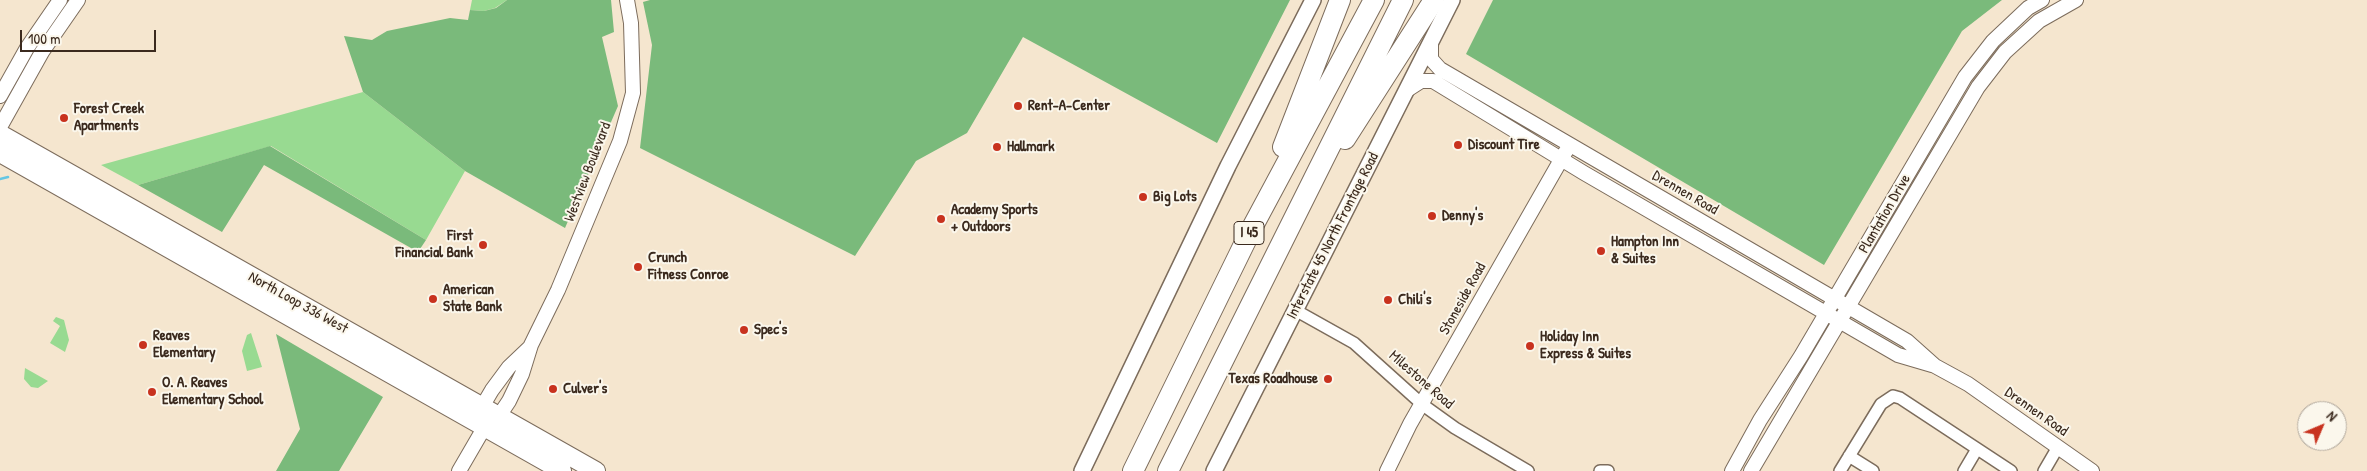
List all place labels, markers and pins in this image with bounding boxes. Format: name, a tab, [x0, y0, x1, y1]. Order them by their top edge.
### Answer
place label: Rent-A-Center	[1028, 97, 1110, 115]
place label: Forest Creek Apartments	[74, 100, 144, 135]
marker: Rent-A-Center	[1012, 100, 1024, 112]
marker: Forest Creek Apartments	[58, 112, 70, 124]
place label: Discount Tire	[1468, 136, 1540, 154]
place label: Hallmark	[1007, 138, 1054, 156]
marker: Discount Tire	[1452, 139, 1464, 151]
marker: Hallmark	[991, 141, 1003, 153]
place label: Big Lots	[1153, 188, 1197, 206]
marker: Big Lots	[1137, 191, 1149, 203]
place label: Academy Sports + Outdoors	[951, 201, 1038, 236]
place label: Denny's	[1442, 207, 1483, 225]
marker: Denny's	[1426, 210, 1438, 222]
marker: Academy Sports + Outdoors	[935, 213, 947, 225]
place label: First Financial Bank	[396, 227, 473, 262]
place label: Hampton Inn & Suites	[1611, 233, 1679, 268]
marker: First Financial Bank	[477, 239, 489, 251]
marker: Hampton Inn & Suites	[1595, 245, 1607, 257]
place label: Crunch Fitness Conroe	[648, 249, 729, 284]
marker: Crunch Fitness Conroe	[632, 261, 644, 273]
place label: American State Bank	[443, 281, 502, 316]
place label: Chili's	[1398, 291, 1431, 309]
marker: American State Bank	[427, 293, 439, 305]
marker: Chili's	[1382, 294, 1394, 306]
place label: Spec's	[754, 321, 787, 339]
marker: Spec's	[738, 324, 750, 336]
place label: Reaves Elementary	[153, 327, 216, 362]
place label: Holiday Inn Express & Suites	[1540, 328, 1631, 363]
marker: Reaves Elementary	[137, 339, 149, 351]
marker: Holiday Inn Express & Suites	[1524, 340, 1536, 352]
place label: Texas Roadhouse	[1229, 370, 1318, 388]
marker: Texas Roadhouse	[1322, 373, 1334, 385]
place label: O. A. Reaves Elementary School	[162, 374, 263, 409]
place label: Culver's	[563, 380, 607, 398]
marker: Culver's	[547, 383, 559, 395]
marker: O. A. Reaves Elementary School	[146, 386, 158, 398]

